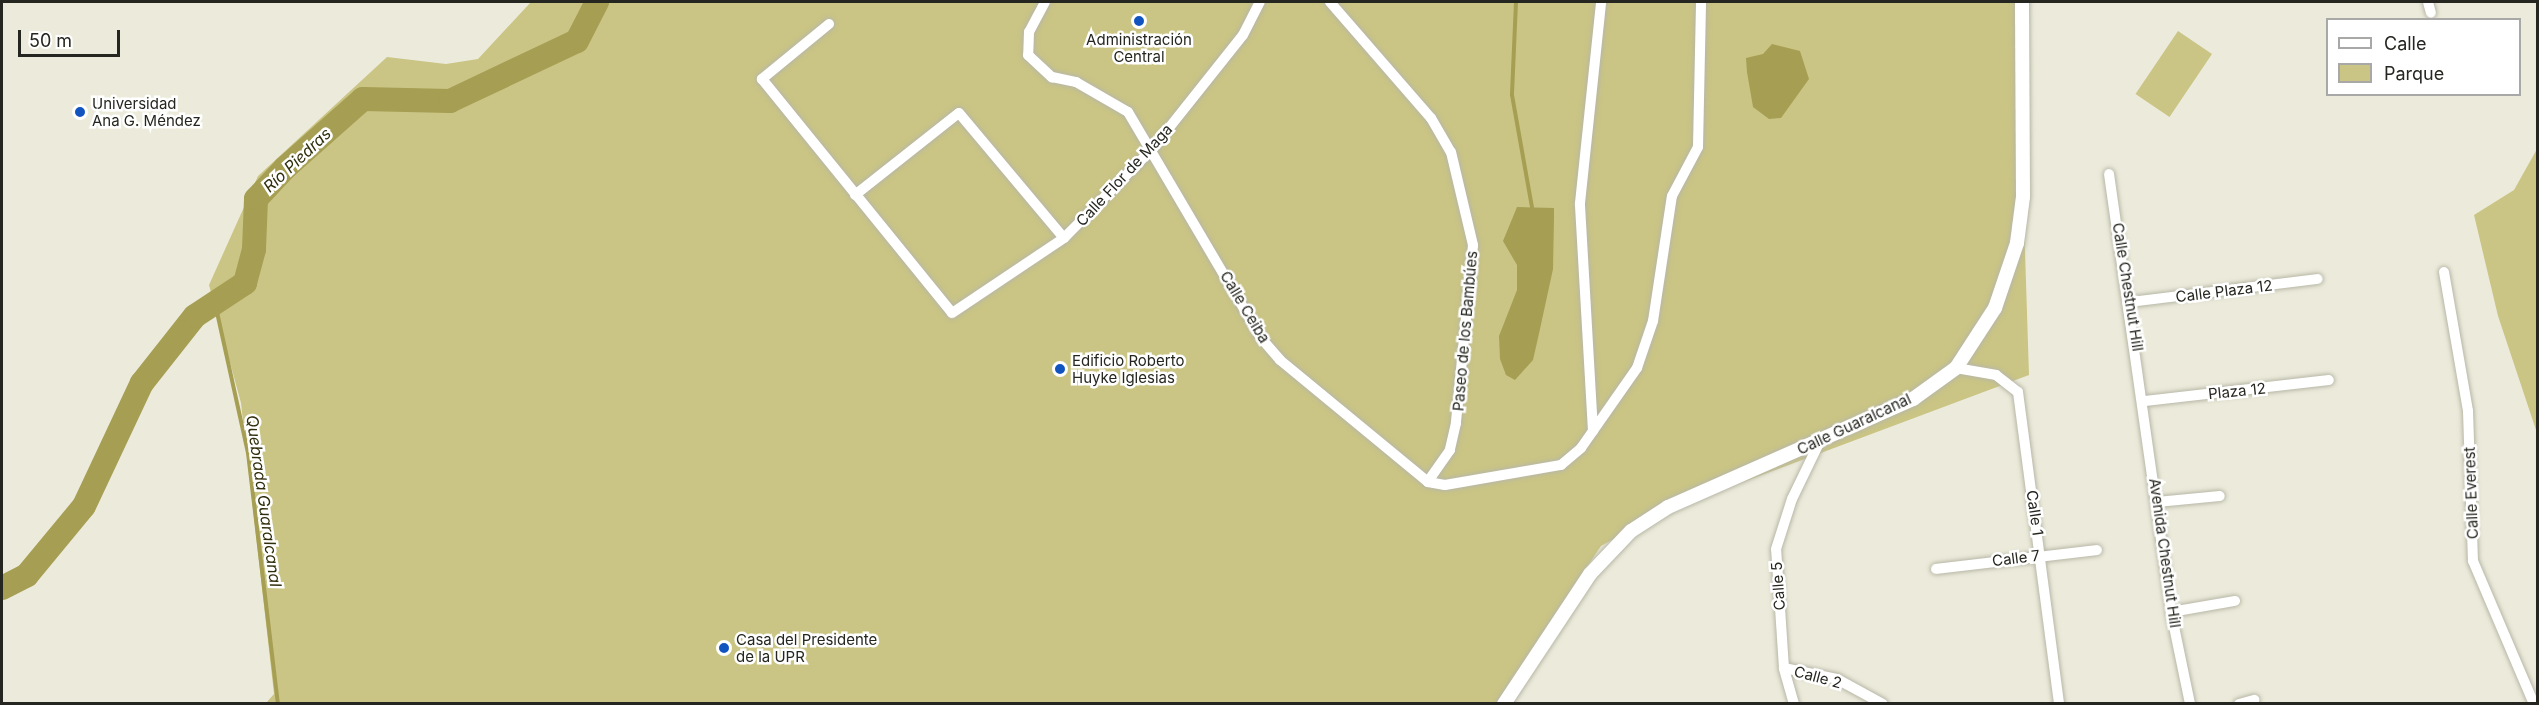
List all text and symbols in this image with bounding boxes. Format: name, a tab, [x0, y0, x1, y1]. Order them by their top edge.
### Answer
marker: Administración Central	[1132, 14, 1146, 28]
scale bar	[21, 18, 123, 56]
legend	[2326, 18, 2521, 96]
text: 50 m	[29, 30, 72, 51]
place label: Administración Central	[1086, 30, 1192, 65]
text: Calle	[2384, 33, 2426, 54]
text: Parque	[2384, 63, 2444, 84]
place label: Universidad Ana G. Méndez	[92, 94, 201, 129]
marker: Universidad Ana G. Méndez	[73, 105, 87, 119]
street label: Calle Flor de Maga	[1072, 120, 1176, 230]
water label: Río Piedras	[259, 124, 335, 196]
street label: Calle Chestnut Hill	[2109, 221, 2147, 353]
street label: Paseo de los Bambúes	[1449, 250, 1481, 412]
street label: Calle Ceiba	[1217, 268, 1273, 346]
street label: Calle Plaza 12	[2175, 276, 2273, 306]
place label: Edificio Roberto Huyke Iglesias	[1072, 351, 1184, 386]
marker: Edificio Roberto Huyke Iglesias	[1053, 362, 1067, 376]
street label: Plaza 12	[2207, 379, 2267, 403]
street label: Calle Guaralcanal	[1794, 390, 1914, 458]
water label: Quebrada Guaralcanal	[242, 414, 286, 588]
street label: Calle Everest	[2460, 446, 2482, 540]
street label: Avenida Chestnut Hill	[2146, 477, 2184, 629]
street label: Calle 1	[2023, 489, 2047, 537]
street label: Calle 7	[1991, 546, 2041, 570]
street label: Calle 5	[1767, 561, 1789, 611]
place label: Casa del Presidente de la UPR	[736, 630, 877, 665]
marker: Casa del Presidente de la UPR	[717, 641, 731, 655]
street label: Calle 2	[1792, 662, 1844, 692]

